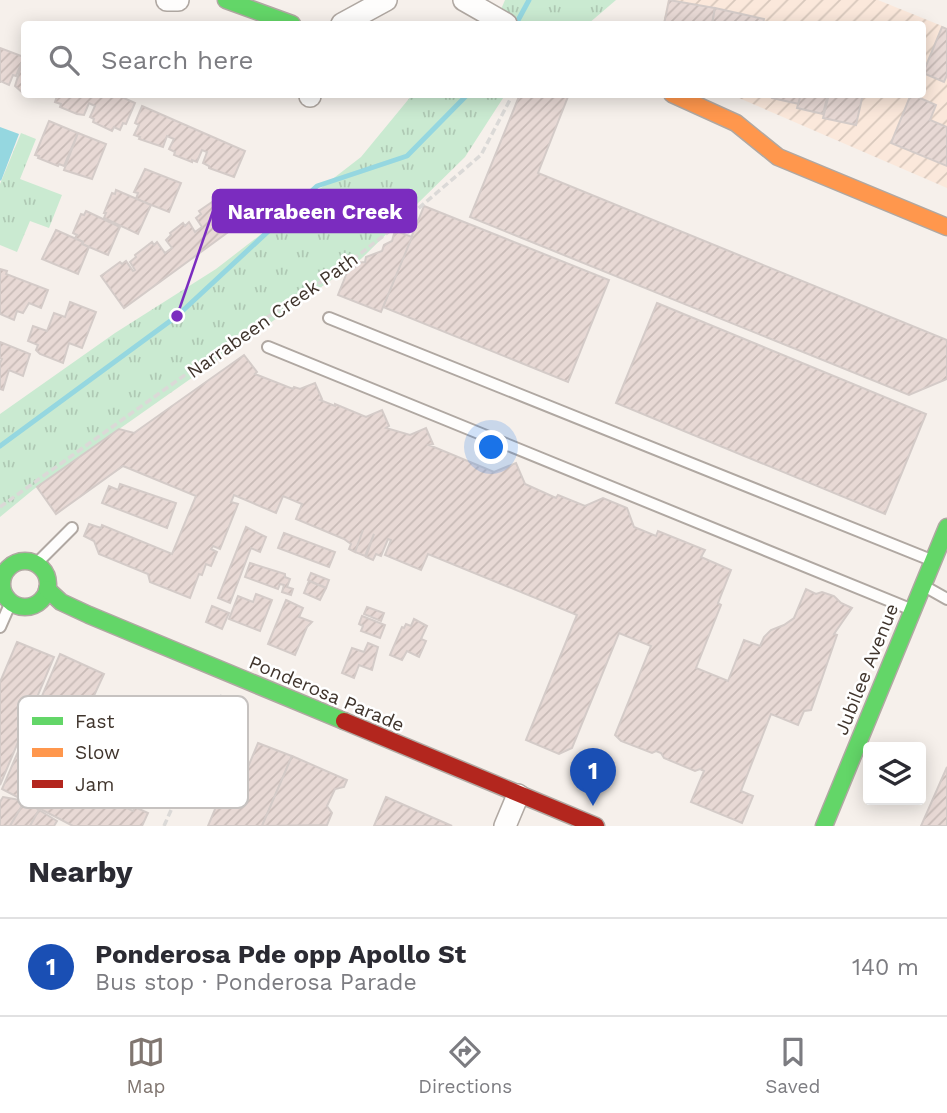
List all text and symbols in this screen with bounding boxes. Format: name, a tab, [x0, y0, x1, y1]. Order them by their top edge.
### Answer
search box	[21, 21, 926, 98]
icon: search	[45, 41, 83, 79]
text: Search here	[101, 45, 253, 75]
callout: Narrabeen Creek	[213, 190, 416, 232]
text: Narrabeen Creek	[228, 199, 403, 224]
street label: Narrabeen Creek Path	[182, 248, 362, 383]
your location	[474, 430, 508, 464]
street label: Jubilee Avenue	[830, 600, 903, 738]
street label: Ponderosa Parade	[246, 650, 408, 737]
legend	[18, 696, 248, 808]
text: Fast	[75, 710, 114, 733]
text: Slow	[75, 741, 120, 764]
map controls	[863, 742, 926, 805]
button: layers	[863, 742, 926, 805]
pin: 1	[570, 748, 616, 806]
text: Jam	[75, 773, 114, 796]
text: Nearby	[28, 854, 133, 889]
text: Ponderosa Pde opp Apollo St	[95, 939, 466, 969]
text: 1	[46, 954, 56, 981]
text: 140 m	[852, 954, 919, 981]
text: Bus stop · Ponderosa Parade	[95, 969, 417, 996]
tab: Map	[127, 1033, 165, 1098]
tab: Directions	[418, 1033, 512, 1098]
tab: Saved	[765, 1033, 820, 1098]

